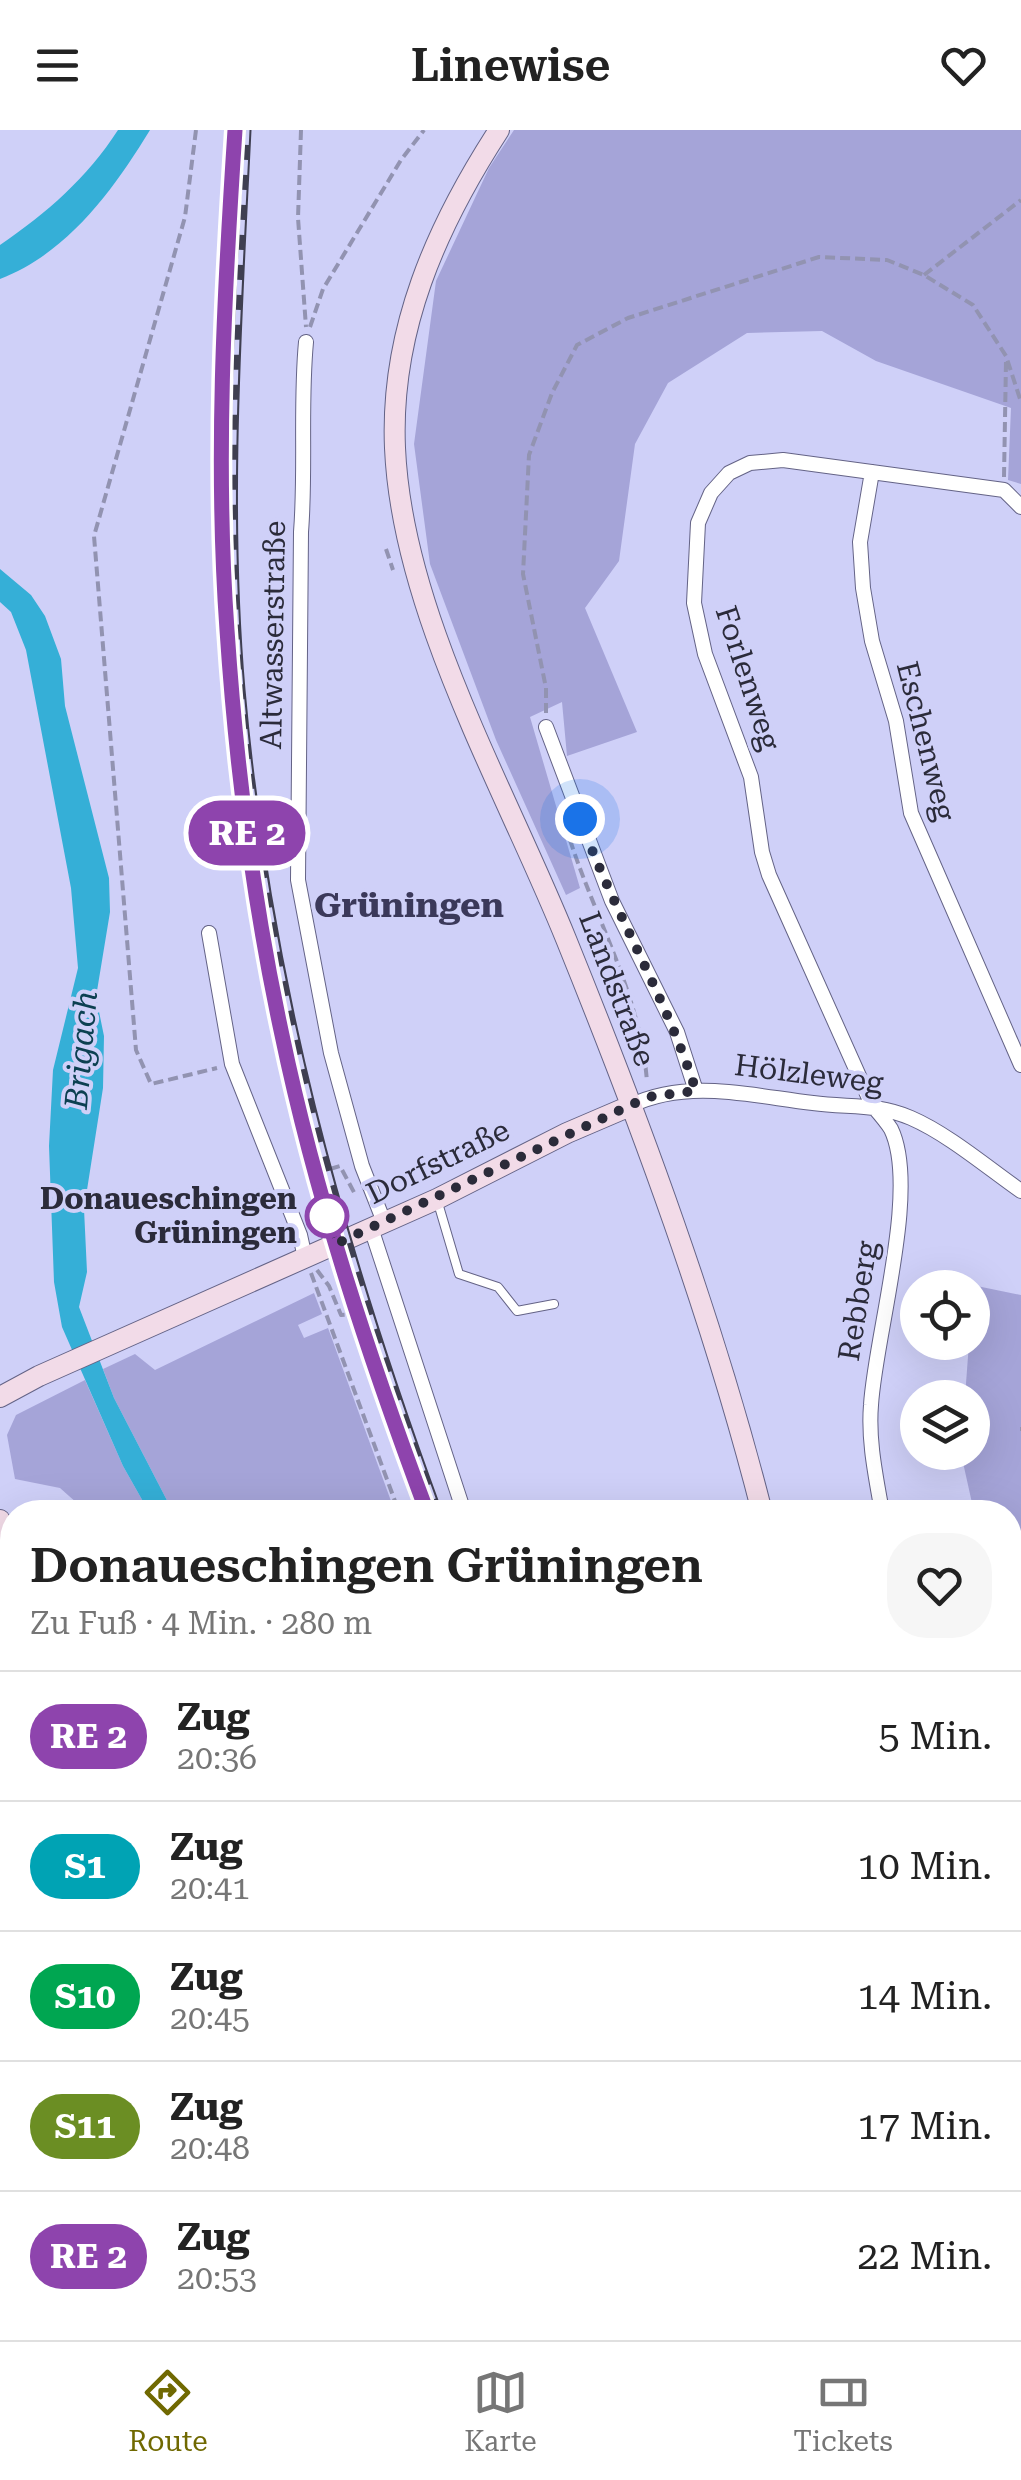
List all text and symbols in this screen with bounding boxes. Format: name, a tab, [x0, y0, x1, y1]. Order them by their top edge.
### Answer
icon: menu	[30, 38, 85, 93]
icon: heart	[936, 38, 991, 93]
text: Linewise	[411, 39, 610, 92]
street label: Altwasserstraße	[253, 520, 292, 750]
street label: Forlenweg	[709, 601, 788, 754]
street label: Eschenweg	[890, 658, 963, 824]
your location	[555, 794, 605, 844]
line badge: RE 2	[177, 800, 317, 866]
text: RE 2	[208, 813, 286, 854]
district label: Grüningen	[314, 885, 504, 926]
street label: Landstraße	[572, 907, 663, 1071]
water label: Brigach	[57, 989, 105, 1112]
street label: Hölzleweg	[733, 1047, 885, 1100]
street label: Dorfstraße	[361, 1112, 515, 1211]
place label: Donaueschingen Grüningen	[40, 1181, 297, 1250]
marker: Donaueschingen Grüningen	[306, 1195, 348, 1237]
street label: Rebberg	[831, 1239, 884, 1363]
map controls	[900, 1270, 990, 1470]
button: locate	[900, 1270, 990, 1360]
button: layers	[900, 1380, 990, 1470]
button: heart	[887, 1533, 992, 1638]
text: Donaueschingen Grüningen	[30, 1538, 703, 1594]
text: Zu Fuß · 4 Min. · 280 m	[30, 1604, 372, 1642]
text: Zug	[177, 1695, 250, 1739]
text: 5 Min.	[878, 1714, 992, 1758]
text: RE 2	[50, 1716, 127, 1757]
text: 20:36	[177, 1739, 257, 1777]
text: Zug	[170, 1825, 243, 1869]
text: 10 Min.	[857, 1844, 992, 1888]
text: S1	[64, 1846, 106, 1887]
text: 20:41	[170, 1869, 250, 1907]
text: Zug	[170, 1955, 243, 1999]
text: 14 Min.	[857, 1974, 992, 2018]
text: S10	[54, 1976, 116, 2017]
text: 20:45	[170, 1999, 250, 2037]
text: Zug	[170, 2085, 243, 2129]
text: 17 Min.	[857, 2104, 992, 2148]
text: S11	[54, 2106, 116, 2147]
text: 20:48	[170, 2129, 250, 2167]
text: Zug	[177, 2215, 250, 2259]
text: 22 Min.	[857, 2234, 992, 2278]
text: RE 2	[50, 2236, 127, 2277]
text: 20:53	[177, 2259, 257, 2297]
tab: Route	[128, 2365, 208, 2458]
tab: Karte	[464, 2365, 537, 2458]
tab: Tickets	[793, 2365, 893, 2458]

